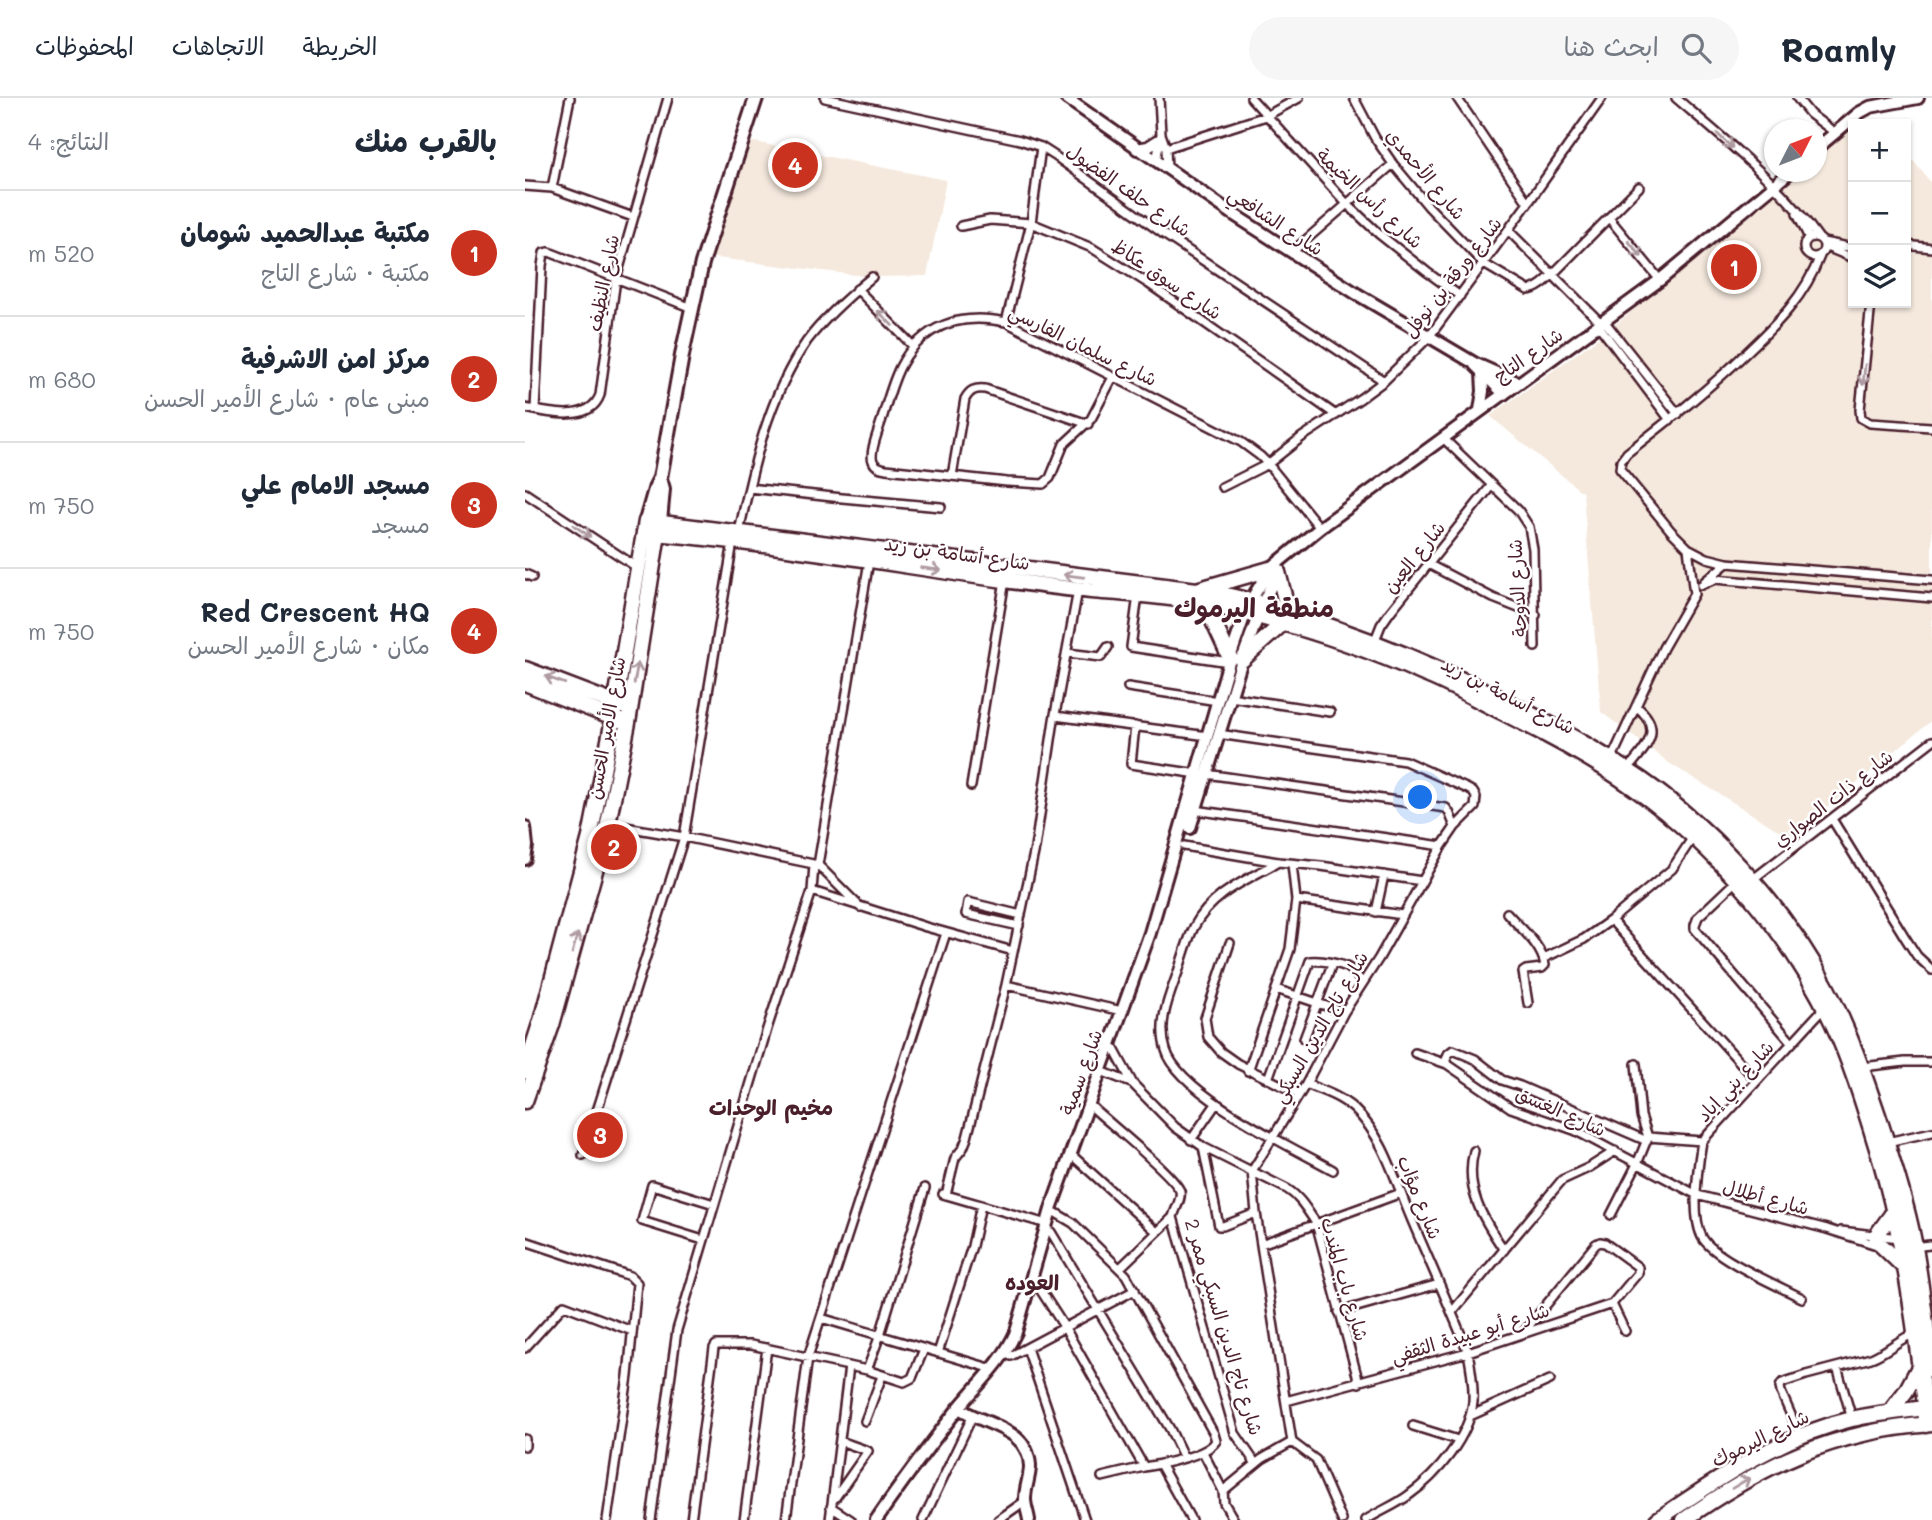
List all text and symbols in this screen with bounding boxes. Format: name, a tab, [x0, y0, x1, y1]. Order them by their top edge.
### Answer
search box	[1249, 17, 1739, 80]
text: Roamly	[1781, 27, 1897, 70]
text: ابحث هنا	[1564, 29, 1659, 63]
icon: search	[1677, 29, 1715, 67]
text: المحفوظات	[35, 30, 134, 61]
text: الاتجاهات	[172, 30, 265, 61]
text: الخريطة	[303, 30, 377, 61]
north arrow	[1764, 119, 1827, 182]
map controls	[1848, 119, 1911, 308]
button: +	[1848, 119, 1911, 182]
text: بالقرب منك	[355, 120, 497, 160]
street label: شارع الأحمدي	[1379, 123, 1472, 226]
text: النتائج: 4	[28, 126, 109, 156]
one-way arrow	[1716, 133, 1733, 150]
street label: شارع حلف الفضول	[1061, 137, 1196, 243]
pin: 4	[772, 139, 818, 191]
street label: شارع رأس الخيمة	[1310, 142, 1429, 255]
street label: شارع الشافعي	[1221, 180, 1329, 265]
button: −	[1848, 182, 1911, 245]
street label: شارع ورقة بن نوفل	[1396, 211, 1508, 344]
text: مكتبة عبدالحميد شومان	[180, 215, 430, 249]
street label: شارع النظيف	[581, 232, 626, 334]
street label: شارع سوق عكاظ	[1106, 232, 1227, 326]
text: 520 m	[28, 238, 94, 268]
text: 1	[469, 238, 479, 268]
one-way arrow	[1627, 240, 1642, 258]
pin: 1	[1711, 241, 1757, 293]
button: layers	[1848, 245, 1911, 308]
text: مكتبة · شارع التاج	[261, 257, 430, 287]
street label: شارع سلمان الفارسي	[1003, 298, 1161, 396]
one-way arrow	[877, 309, 894, 326]
street label: شارع التاج	[1488, 321, 1569, 389]
text: مركز امن الاشرفية	[241, 341, 430, 375]
one-way arrow	[1857, 363, 1870, 385]
text: 680 m	[28, 364, 96, 394]
text: 2	[468, 364, 480, 394]
text: مبنى عام · شارع الأمير الحسن	[144, 383, 430, 413]
text: مسجد الامام علي	[241, 467, 430, 501]
text: 750 m	[28, 490, 94, 520]
text: 3	[467, 490, 481, 520]
text: مسجد	[371, 509, 430, 539]
street label: شارع العين	[1377, 516, 1452, 599]
one-way arrow	[571, 524, 591, 538]
street label: شارع أسامة بن زيد	[882, 530, 1032, 577]
street label: شارع الدوحة	[1501, 538, 1534, 638]
one-way arrow	[919, 563, 942, 576]
one-way arrow	[1063, 569, 1086, 582]
district label: منطقة اليرموك	[1174, 590, 1334, 625]
text: Red Crescent HQ	[201, 595, 430, 629]
text: 750 m	[28, 616, 94, 646]
text: 4	[467, 616, 481, 646]
text: مكان · شارع الأمير الحسن	[187, 630, 430, 660]
street label: شارع أسامة بن زيد	[1436, 650, 1579, 741]
street label: شارع الأمير الحسن	[581, 654, 632, 802]
one-way arrow	[630, 662, 643, 685]
one-way arrow	[544, 673, 566, 685]
street label: شارع ذات الصواري	[1768, 743, 1899, 855]
your location	[1403, 780, 1437, 814]
pin: 2	[591, 821, 637, 873]
one-way arrow	[569, 932, 582, 954]
street label: شارع تاج الدين السبكي	[1266, 946, 1378, 1110]
street label: شارع سمية	[1053, 1025, 1109, 1119]
street label: شارع بني إياد	[1691, 1035, 1782, 1130]
street label: شارع الغسق	[1511, 1080, 1610, 1143]
district label: مخيم الوحدات	[709, 1093, 833, 1124]
pin: 3	[577, 1109, 623, 1161]
street label: شارع مؤاب	[1390, 1151, 1449, 1243]
street label: شارع أطلال	[1720, 1173, 1812, 1222]
street label: شارع باب المندب	[1314, 1214, 1375, 1344]
street label: شارع تاج الدين السبكي ممر 2	[1175, 1216, 1269, 1440]
district label: العوده	[1005, 1268, 1059, 1296]
street label: شارع أبو عبيدة الثقفي	[1388, 1297, 1554, 1373]
street label: شارع اليرموك	[1707, 1403, 1814, 1474]
one-way arrow	[1730, 1475, 1750, 1489]

